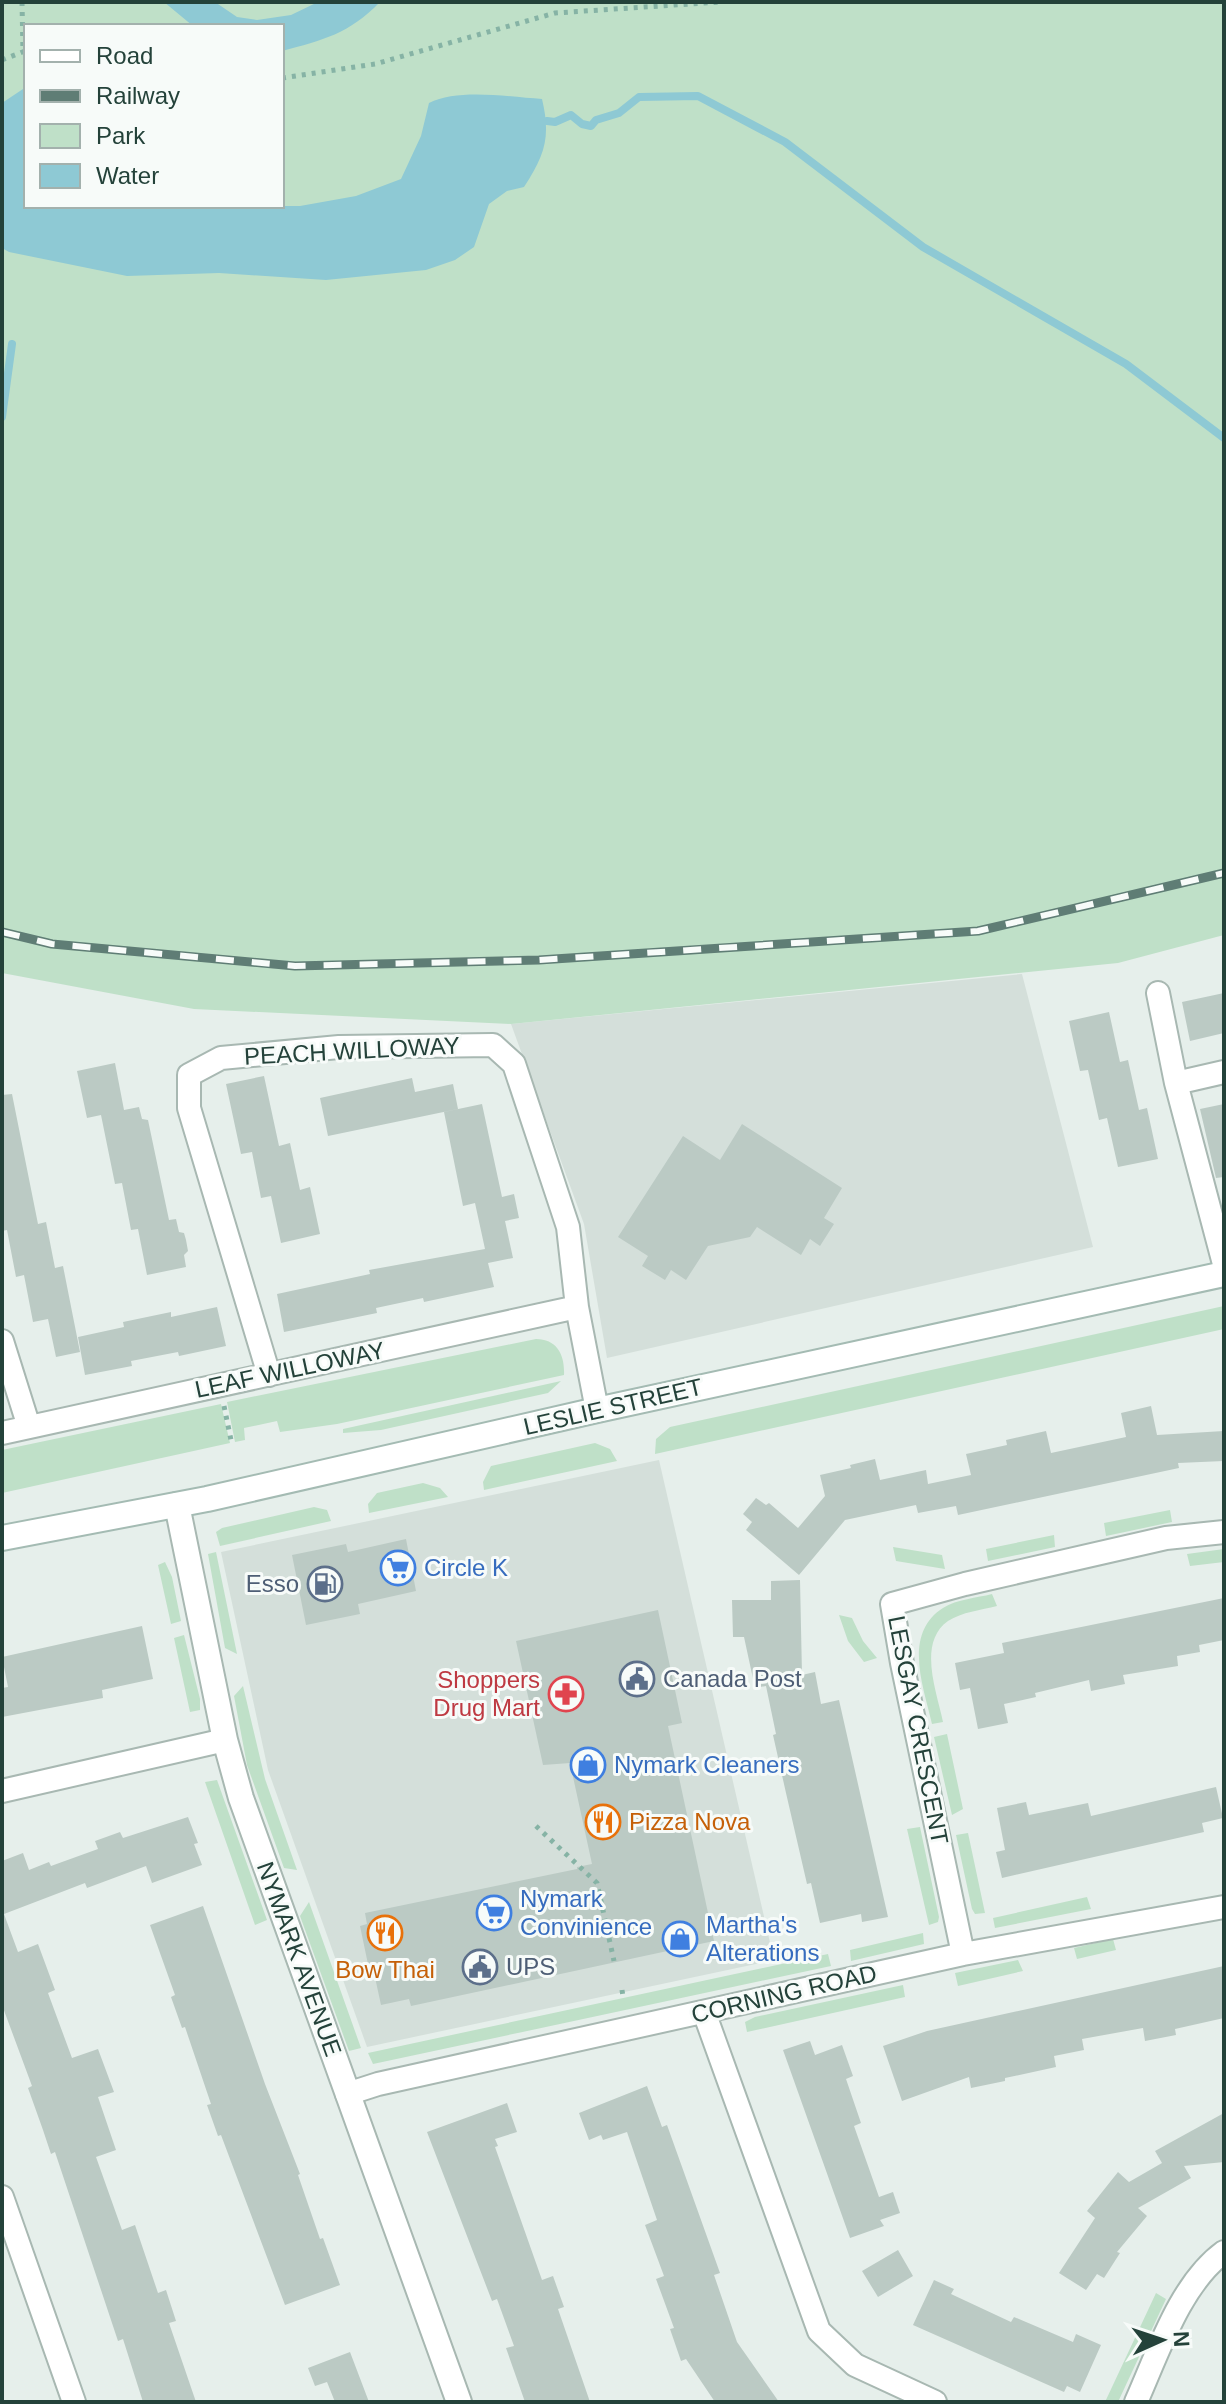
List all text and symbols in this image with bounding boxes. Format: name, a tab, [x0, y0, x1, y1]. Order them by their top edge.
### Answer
legend	[24, 24, 284, 208]
text: Road	[96, 42, 153, 69]
text: Railway	[96, 82, 180, 109]
text: Park	[96, 122, 146, 149]
text: Water	[96, 162, 159, 189]
street label: PEACH WILLOWAY	[243, 1031, 461, 1070]
street label: LEAF WILLOWAY	[193, 1336, 387, 1403]
street label: LESLIE STREET	[521, 1373, 705, 1440]
supermarket icon: Circle K	[379, 1549, 417, 1587]
place label: Circle K	[424, 1554, 508, 1581]
fuel station icon: Esso	[306, 1565, 344, 1603]
place label: Esso	[246, 1570, 299, 1597]
street label: LESGAY CRESCENT	[883, 1613, 954, 1847]
public building icon: Canada Post	[618, 1660, 656, 1698]
place label: Canada Post	[663, 1665, 802, 1692]
place label: Shoppers Drug Mart	[433, 1666, 540, 1721]
pharmacy icon: Shoppers Drug Mart	[547, 1675, 585, 1713]
shop icon: Nymark Cleaners	[569, 1746, 607, 1784]
place label: Nymark Cleaners	[614, 1751, 799, 1778]
restaurant icon: Pizza Nova	[584, 1803, 622, 1841]
place label: Pizza Nova	[629, 1808, 751, 1835]
street label: NYMARK AVENUE	[252, 1858, 347, 2060]
place label: Nymark Convinience	[520, 1885, 652, 1940]
supermarket icon: Nymark Convinience	[475, 1894, 513, 1932]
place label: Martha's Alterations	[706, 1911, 819, 1966]
restaurant icon: Bow Thai	[366, 1914, 404, 1952]
shop icon: Martha's Alterations	[661, 1920, 699, 1958]
public building icon: UPS	[461, 1948, 499, 1986]
place label: UPS	[506, 1953, 555, 1980]
place label: Bow Thai	[335, 1956, 435, 1983]
street label: CORNING ROAD	[689, 1959, 879, 2028]
north arrow	[1122, 2300, 1202, 2380]
text: N	[1169, 2330, 1194, 2348]

